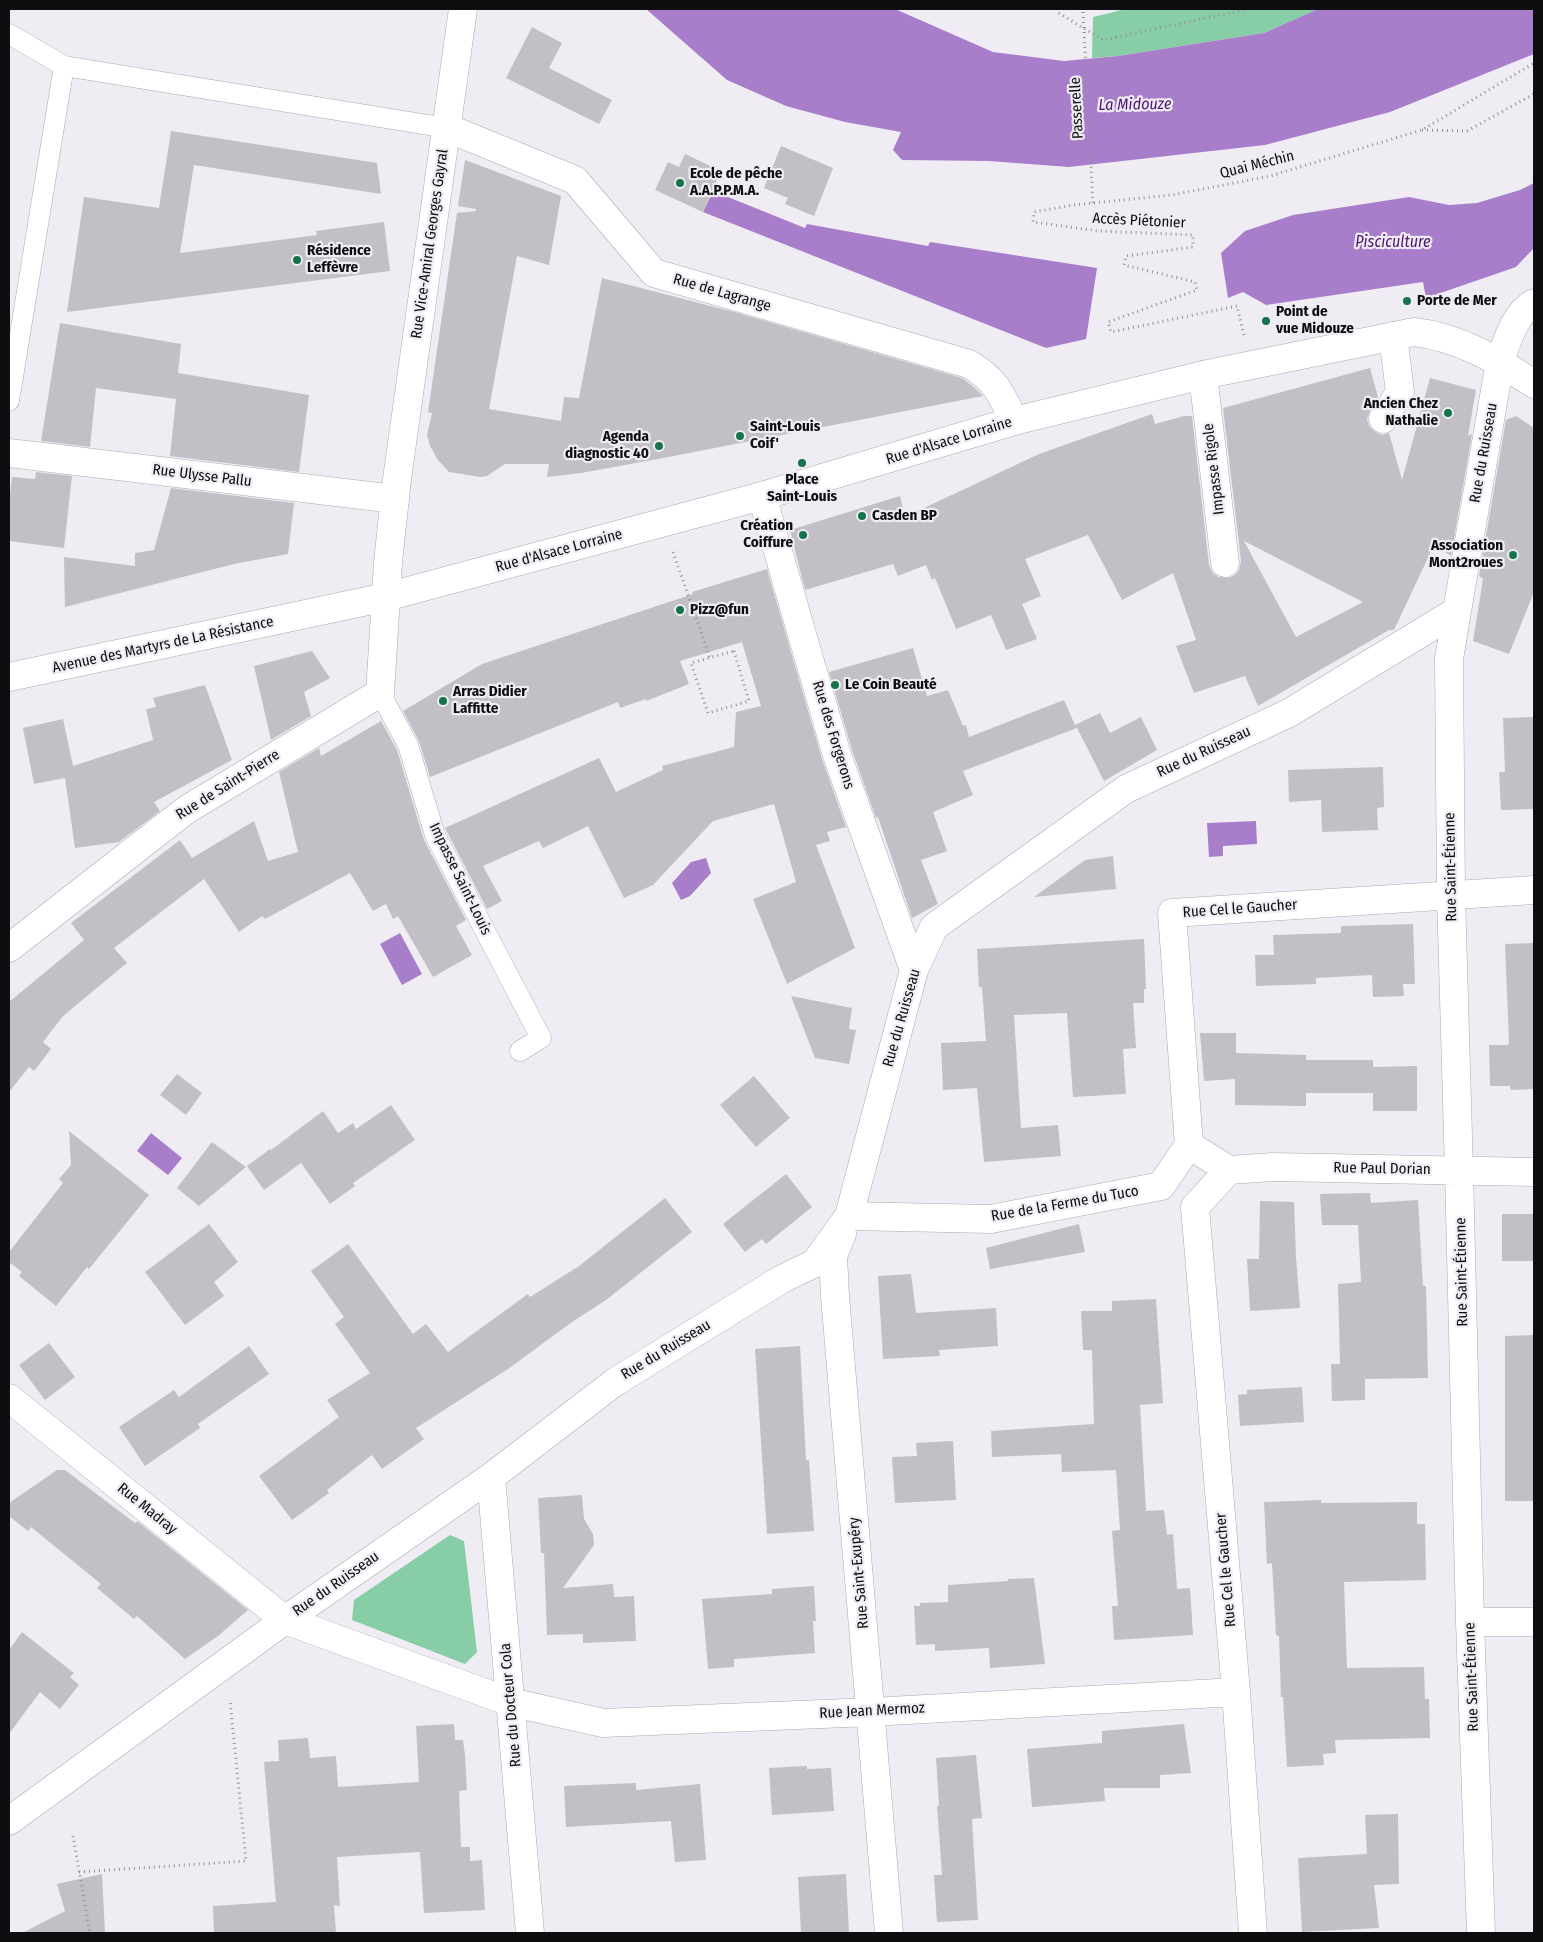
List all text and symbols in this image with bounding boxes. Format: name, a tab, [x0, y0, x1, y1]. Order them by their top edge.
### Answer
street label: Passerelle	[1066, 77, 1088, 139]
water label: La Midouze	[1098, 95, 1172, 115]
street label: Quai Méchin	[1218, 147, 1296, 183]
street label: Rue Vice-Amiral Georges Gayral	[408, 148, 452, 340]
place label: Ecole de pêche A.A.P.P.M.A.	[690, 165, 782, 200]
marker: Ecole de pêche A.A.P.P.M.A.	[674, 177, 686, 189]
street label: Accès Piétonier	[1092, 210, 1186, 232]
water label: Pisciculture	[1355, 233, 1431, 253]
place label: Résidence Leffèvre	[307, 242, 371, 277]
marker: Résidence Leffèvre	[291, 254, 303, 266]
street label: Rue de Lagrange	[671, 270, 773, 316]
place label: Porte de Mer	[1417, 292, 1497, 310]
marker: Porte de Mer	[1401, 295, 1413, 307]
place label: Point de vue Midouze	[1276, 303, 1354, 338]
marker: Point de vue Midouze	[1260, 315, 1272, 327]
place label: Ancien Chez Nathalie	[1364, 395, 1438, 430]
street label: Rue du Ruisseau	[1466, 402, 1502, 504]
marker: Ancien Chez Nathalie	[1442, 407, 1454, 419]
street label: Rue d'Alsace Lorraine	[884, 413, 1014, 469]
place label: Saint-Louis Coif'	[750, 418, 820, 453]
street label: Impasse Rigole	[1199, 422, 1229, 516]
place label: Agenda diagnostic 40	[565, 428, 649, 463]
marker: Saint-Louis Coif'	[734, 430, 746, 442]
marker: Agenda diagnostic 40	[653, 440, 665, 452]
marker: Place Saint-Louis	[796, 457, 808, 469]
street label: Rue Ulysse Pallu	[151, 461, 253, 491]
place label: Place Saint-Louis	[767, 471, 837, 506]
place label: Casden BP	[872, 507, 937, 525]
marker: Casden BP	[856, 510, 868, 522]
place label: Création Coiffure	[740, 517, 793, 552]
street label: Rue d'Alsace Lorraine	[493, 525, 625, 577]
marker: Création Coiffure	[797, 529, 809, 541]
place label: Association Mont2roues	[1429, 537, 1503, 572]
marker: Association Mont2roues	[1507, 549, 1519, 561]
place label: Pizz@fun	[690, 601, 749, 619]
marker: Pizz@fun	[674, 604, 686, 616]
street label: Avenue des Martyrs de La Résistance	[51, 613, 275, 677]
place label: Le Coin Beauté	[845, 676, 937, 694]
street label: Rue des Forgerons	[808, 679, 858, 791]
marker: Le Coin Beauté	[829, 679, 841, 691]
place label: Arras Didier Laffitte	[453, 683, 527, 718]
marker: Arras Didier Laffitte	[437, 695, 449, 707]
street label: Rue du Ruisseau	[1154, 722, 1254, 782]
street label: Rue de Saint-Pierre	[173, 746, 283, 824]
street label: Rue Saint-Étienne	[1441, 812, 1461, 922]
street label: Impasse Saint-Louis	[425, 820, 495, 938]
street label: Rue Cel le Gaucher	[1182, 896, 1298, 922]
street label: Rue du Ruisseau	[879, 967, 925, 1069]
street label: Rue Paul Dorian	[1333, 1159, 1431, 1179]
street label: Rue de la Ferme du Tuco	[990, 1182, 1140, 1226]
street label: Rue Saint-Étienne	[1452, 1217, 1472, 1327]
street label: Rue du Ruisseau	[618, 1316, 714, 1384]
street label: Rue Madray	[114, 1479, 180, 1539]
street label: Rue Cel le Gaucher	[1212, 1512, 1240, 1628]
street label: Rue Saint-Exupéry	[845, 1516, 873, 1630]
street label: Rue du Ruisseau	[289, 1548, 383, 1620]
street label: Rue Saint-Étienne	[1461, 1622, 1483, 1732]
street label: Rue du Docteur Cola	[497, 1642, 525, 1768]
street label: Rue Jean Mermoz	[819, 1699, 925, 1723]

